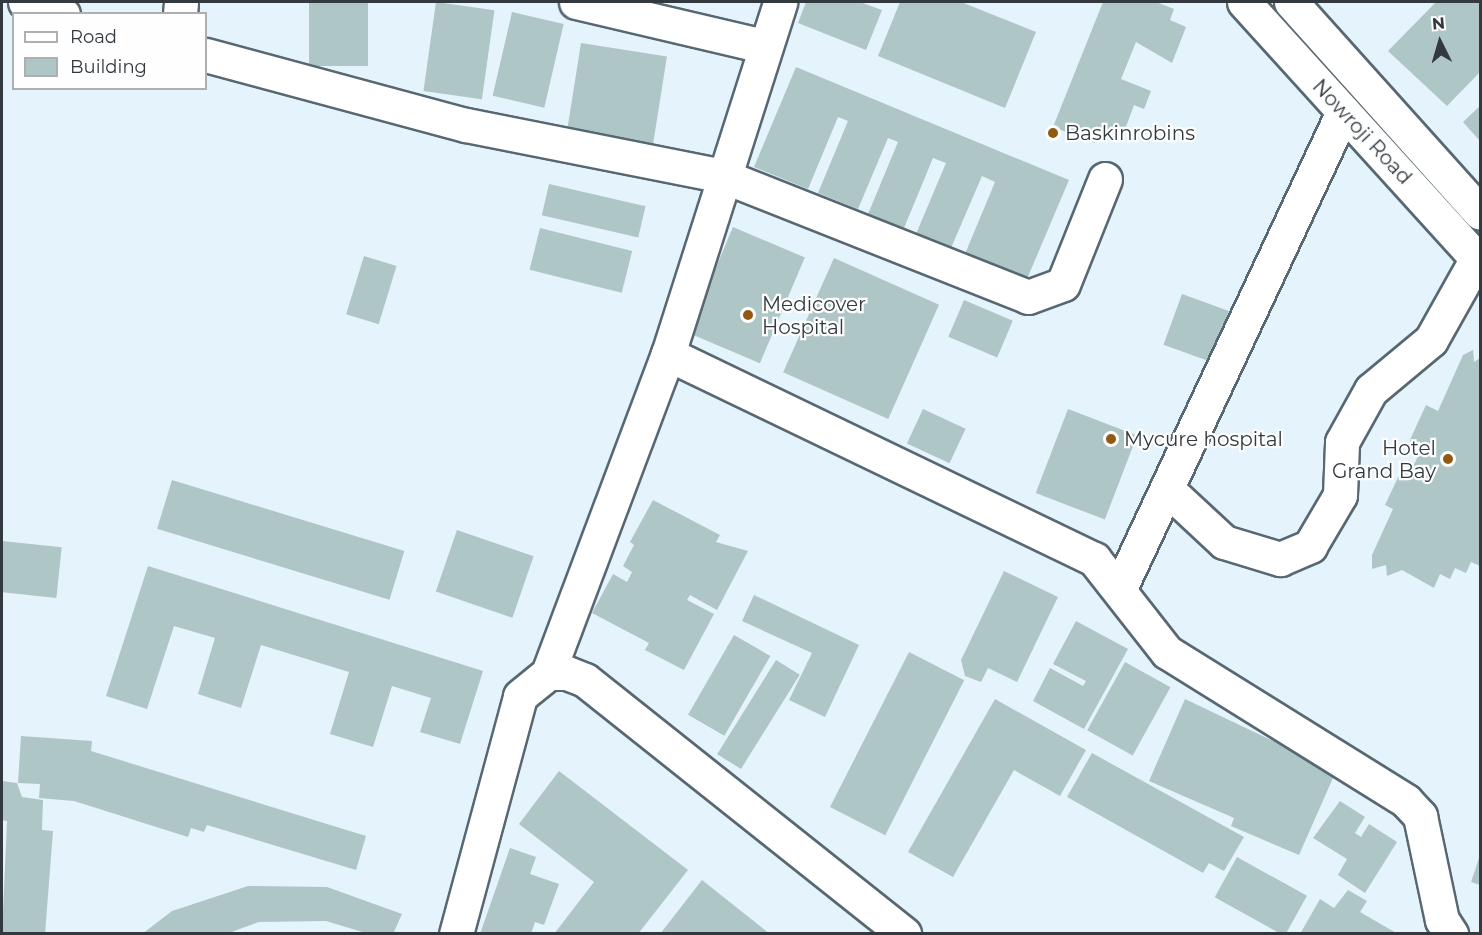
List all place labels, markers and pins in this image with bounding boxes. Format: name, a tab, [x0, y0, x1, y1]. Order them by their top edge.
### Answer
place label: Baskinrobins	[1065, 121, 1195, 145]
marker: Baskinrobins	[1046, 126, 1060, 140]
place label: Medicover Hospital	[762, 292, 866, 339]
marker: Medicover Hospital	[739, 306, 757, 324]
place label: Mycure hospital	[1124, 427, 1283, 451]
marker: Mycure hospital	[1102, 430, 1120, 448]
place label: Hotel Grand Bay	[1332, 436, 1436, 483]
marker: Hotel Grand Bay	[1441, 452, 1455, 466]

